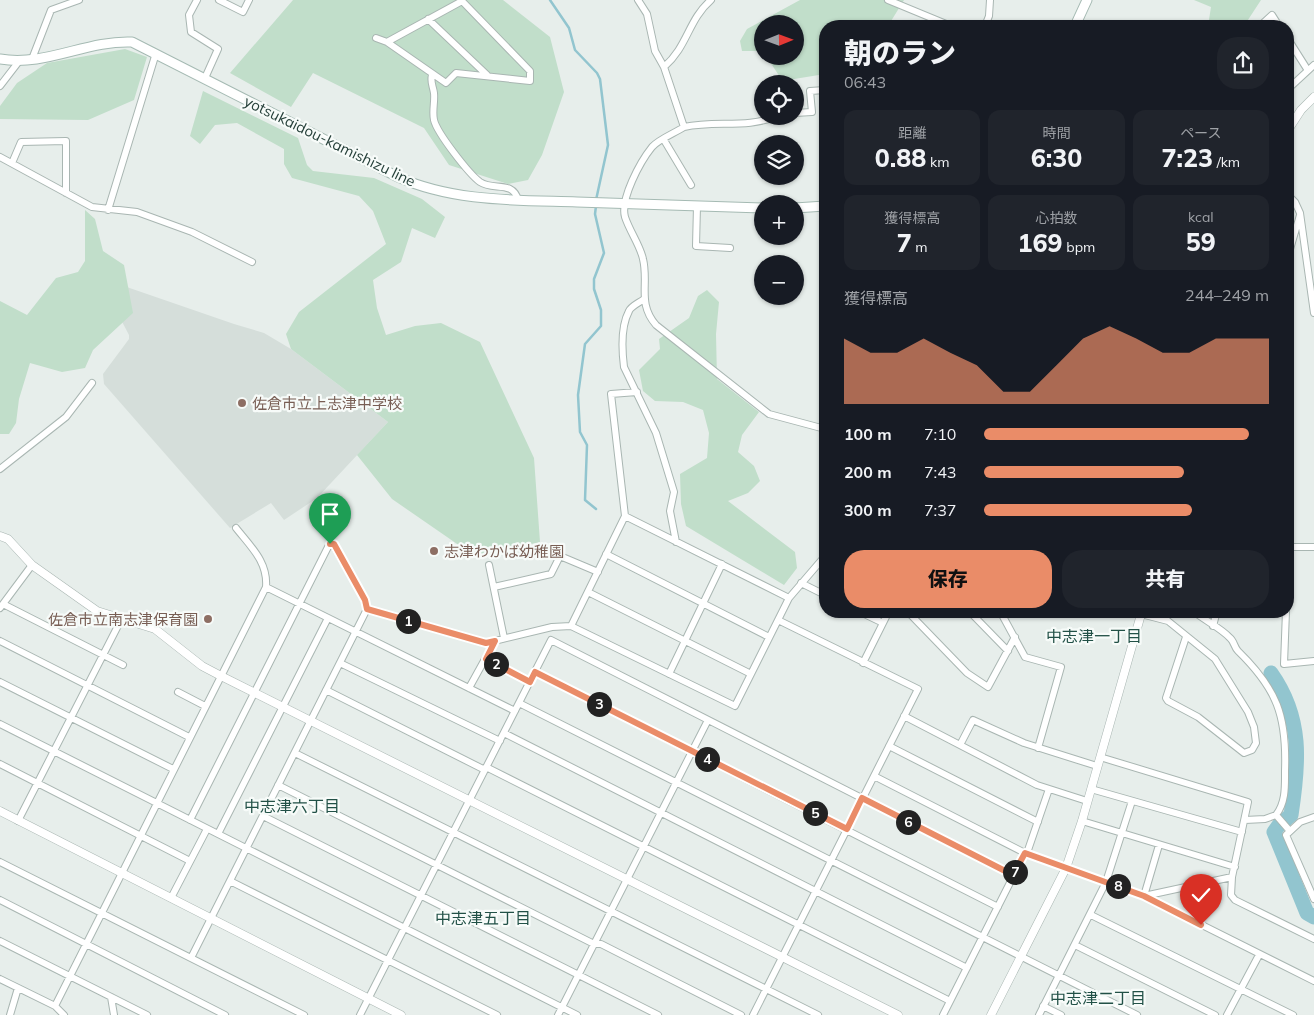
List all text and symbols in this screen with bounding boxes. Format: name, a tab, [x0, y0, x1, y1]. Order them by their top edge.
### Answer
north arrow	[754, 15, 804, 65]
map controls	[754, 15, 804, 305]
text: 朝のラン	[844, 35, 956, 70]
button: share	[1217, 37, 1269, 89]
text: 06:43	[844, 72, 886, 92]
button: locate	[754, 75, 804, 125]
street label: yotsukaidou-kamishizu line	[241, 91, 419, 191]
text: 距離	[898, 124, 926, 142]
text: 時間	[1042, 124, 1070, 142]
text: ペース	[1180, 124, 1221, 142]
button: layers	[754, 135, 804, 185]
text: 0.88	[875, 142, 926, 173]
text: 6:30	[1031, 142, 1082, 173]
text: 7:23	[1162, 142, 1213, 173]
text: km	[926, 153, 950, 171]
text: /km	[1213, 153, 1240, 171]
button: +	[754, 195, 804, 245]
text: kcal	[1188, 208, 1214, 226]
text: 獲得標高	[884, 209, 940, 227]
text: 心拍数	[1035, 209, 1077, 227]
text: 59	[1186, 226, 1216, 257]
text: 7	[897, 227, 912, 258]
text: 169	[1018, 227, 1063, 258]
text: m	[912, 238, 928, 256]
text: bpm	[1063, 238, 1095, 256]
button: −	[754, 255, 804, 305]
text: 244–249 m	[1185, 285, 1269, 305]
text: 獲得標高	[844, 288, 908, 308]
place label: 佐倉市立上志津中学校	[252, 394, 402, 413]
marker: 佐倉市立上志津中学校	[236, 397, 248, 409]
text: 100 m	[844, 424, 892, 444]
text: 7:10	[924, 424, 956, 444]
text: 200 m	[844, 462, 892, 482]
text: 7:43	[924, 462, 956, 482]
pin	[309, 493, 351, 544]
icon: arrive	[316, 500, 344, 528]
text: 300 m	[844, 500, 892, 520]
text: 7:37	[924, 500, 956, 520]
place label: 志津わかば幼稚園	[444, 542, 564, 561]
marker: 志津わかば幼稚園	[428, 545, 440, 557]
button: 保存	[844, 550, 1052, 608]
button: 共有	[1062, 550, 1269, 608]
pin: 1	[396, 608, 420, 634]
place label: 佐倉市立南志津保育園	[48, 610, 198, 629]
text: 1	[404, 612, 413, 630]
marker: 佐倉市立南志津保育園	[202, 613, 214, 625]
district label: 中志津一丁目	[1046, 626, 1142, 646]
pin: 2	[484, 652, 508, 676]
text: 2	[492, 655, 501, 673]
pin: 3	[586, 692, 612, 716]
text: 3	[595, 695, 604, 713]
pin: 4	[694, 746, 720, 772]
text: 4	[703, 750, 712, 768]
district label: 中志津六丁目	[244, 796, 340, 816]
pin: 5	[802, 800, 828, 826]
text: 5	[811, 804, 820, 822]
pin: 6	[896, 810, 920, 834]
text: 6	[904, 813, 913, 831]
pin: 7	[1002, 860, 1028, 884]
text: 7	[1011, 863, 1020, 881]
pin: 8	[1106, 874, 1130, 898]
pin	[1180, 874, 1222, 925]
text: 8	[1114, 877, 1123, 895]
icon: check	[1187, 881, 1215, 909]
district label: 中志津五丁目	[435, 908, 531, 928]
district label: 中志津二丁目	[1050, 988, 1146, 1008]

